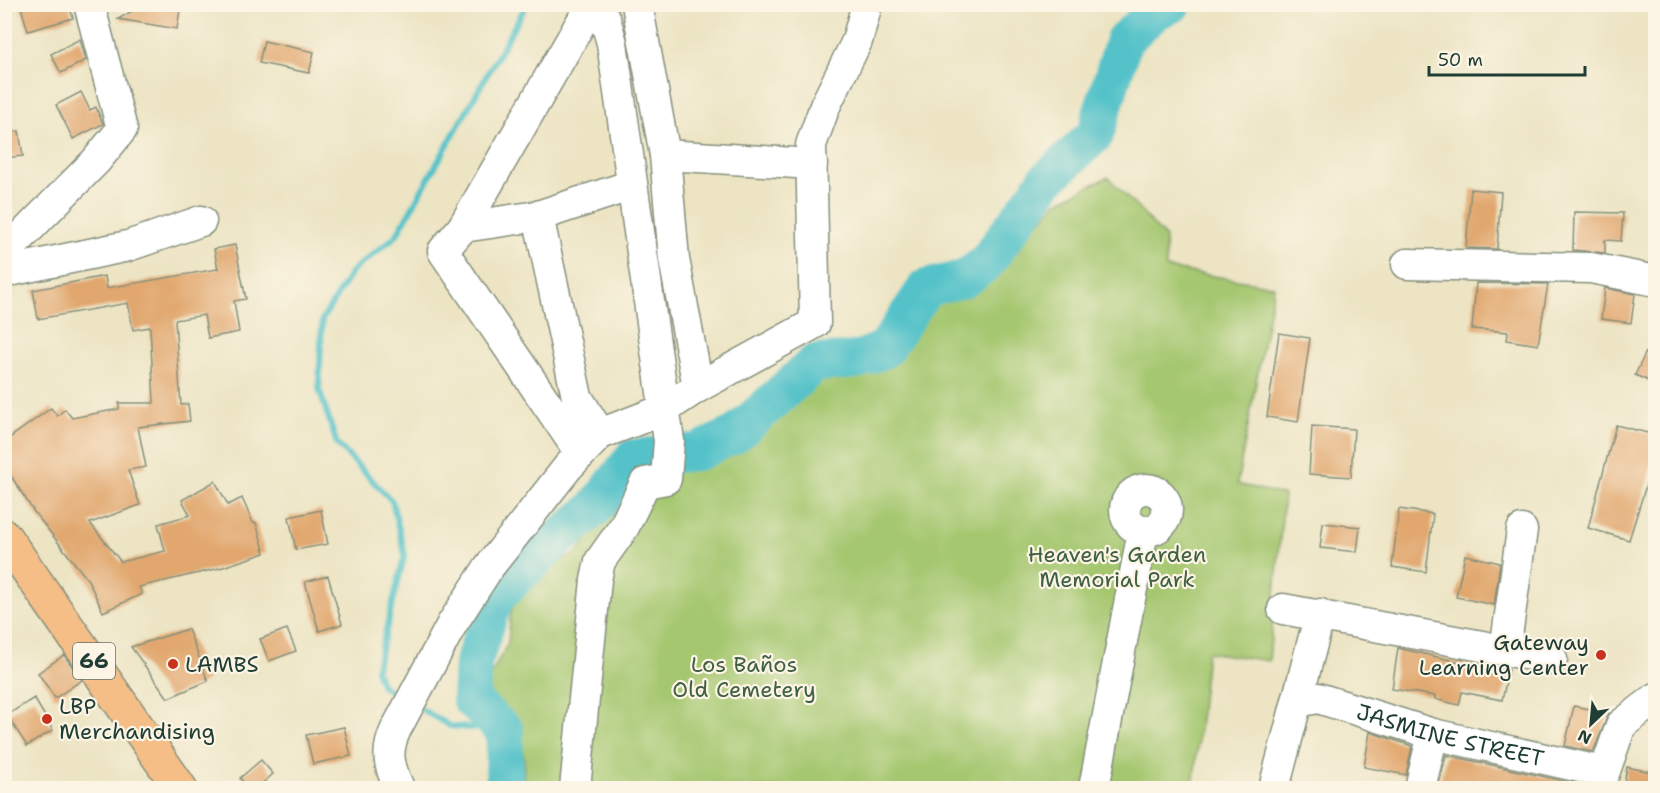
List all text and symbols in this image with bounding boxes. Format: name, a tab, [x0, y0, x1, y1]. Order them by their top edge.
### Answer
scale bar	[1429, 39, 1585, 77]
text: 50 m	[1438, 48, 1483, 72]
park label: Heaven's Garden Memorial Park	[1028, 540, 1206, 594]
place label: Gateway Learning Center	[1419, 628, 1589, 682]
road number: 66	[73, 643, 115, 679]
marker: Gateway Learning Center	[1594, 648, 1608, 662]
place label: LAMBS	[185, 650, 259, 679]
park label: Los Baños Old Cemetery	[672, 650, 816, 704]
marker: LAMBS	[166, 657, 180, 671]
place label: LBP Merchandising	[59, 692, 215, 746]
north arrow	[1561, 694, 1621, 754]
street label: JASMINE STREET	[1353, 696, 1547, 773]
marker: LBP Merchandising	[40, 712, 54, 726]
text: N	[1574, 725, 1595, 749]

